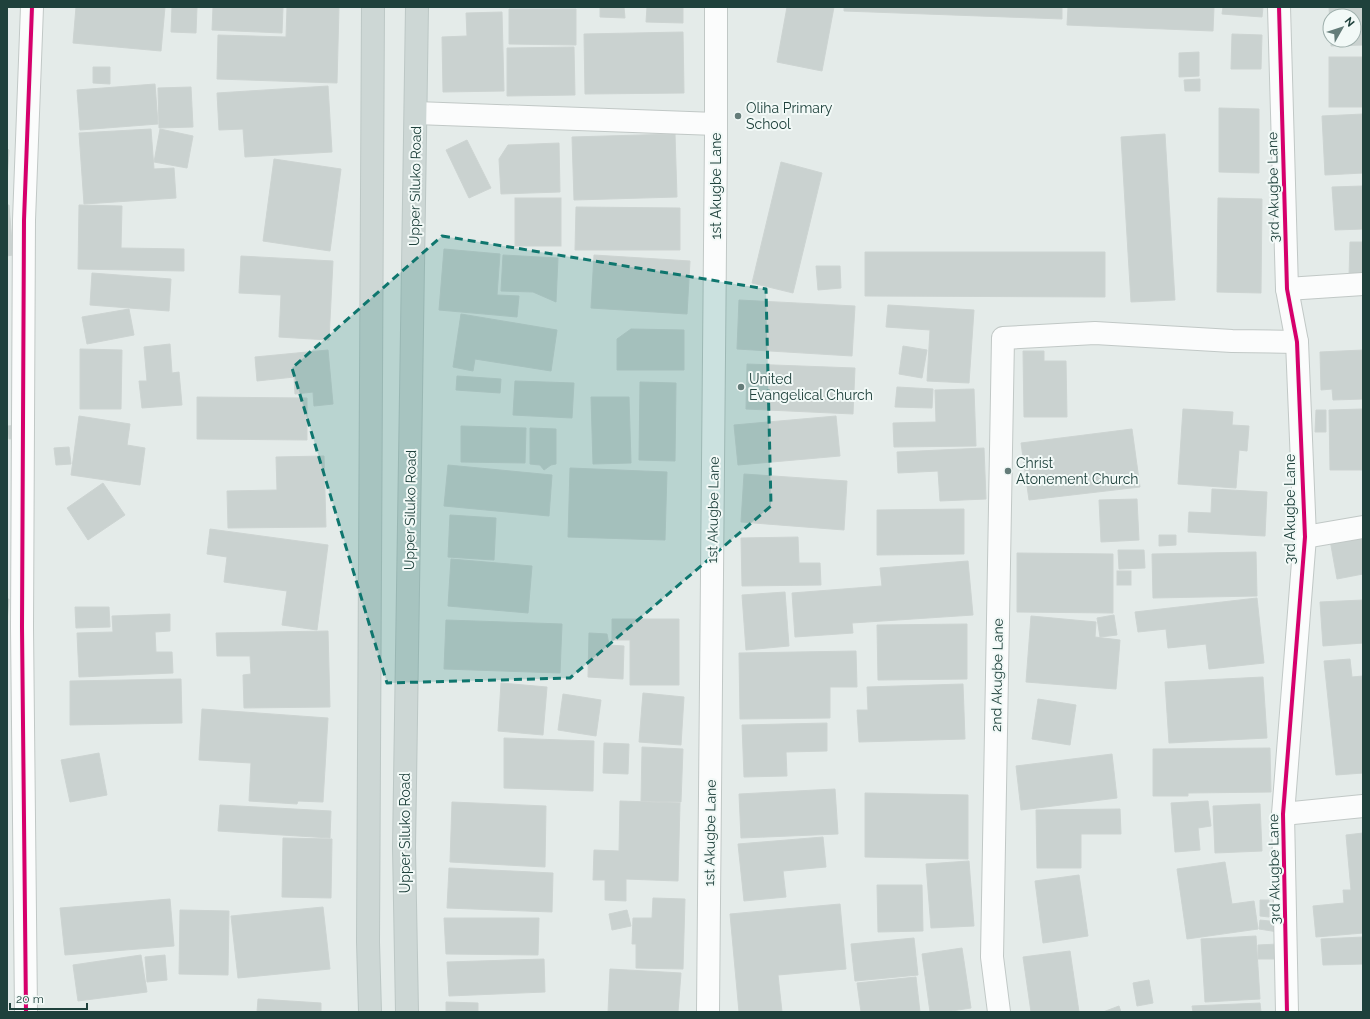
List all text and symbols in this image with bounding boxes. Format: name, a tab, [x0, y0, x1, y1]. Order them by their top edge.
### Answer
north arrow	[1322, 8, 1362, 48]
text: N	[1342, 15, 1357, 29]
place label: Oliha Primary School	[746, 100, 833, 132]
marker: Oliha Primary School	[733, 111, 743, 121]
street label: Upper Siluko Road	[406, 126, 424, 246]
street label: 1st Akugbe Lane	[708, 132, 724, 240]
street label: 3rd Akugbe Lane	[1264, 132, 1282, 242]
place label: United Evangelical Church	[749, 371, 873, 403]
marker: United Evangelical Church	[736, 382, 746, 392]
street label: Upper Siluko Road	[401, 450, 419, 570]
street label: 3rd Akugbe Lane	[1282, 454, 1298, 564]
place label: Christ Atonement Church	[1016, 455, 1139, 487]
street label: 1st Akugbe Lane	[704, 456, 722, 564]
marker: Christ Atonement Church	[1003, 466, 1013, 476]
street label: 2nd Akugbe Lane	[988, 618, 1006, 732]
street label: Upper Siluko Road	[397, 773, 413, 893]
street label: 1st Akugbe Lane	[701, 779, 719, 887]
street label: 3rd Akugbe Lane	[1265, 814, 1283, 924]
scale bar	[10, 985, 87, 1011]
text: 20 m	[16, 992, 44, 1006]

